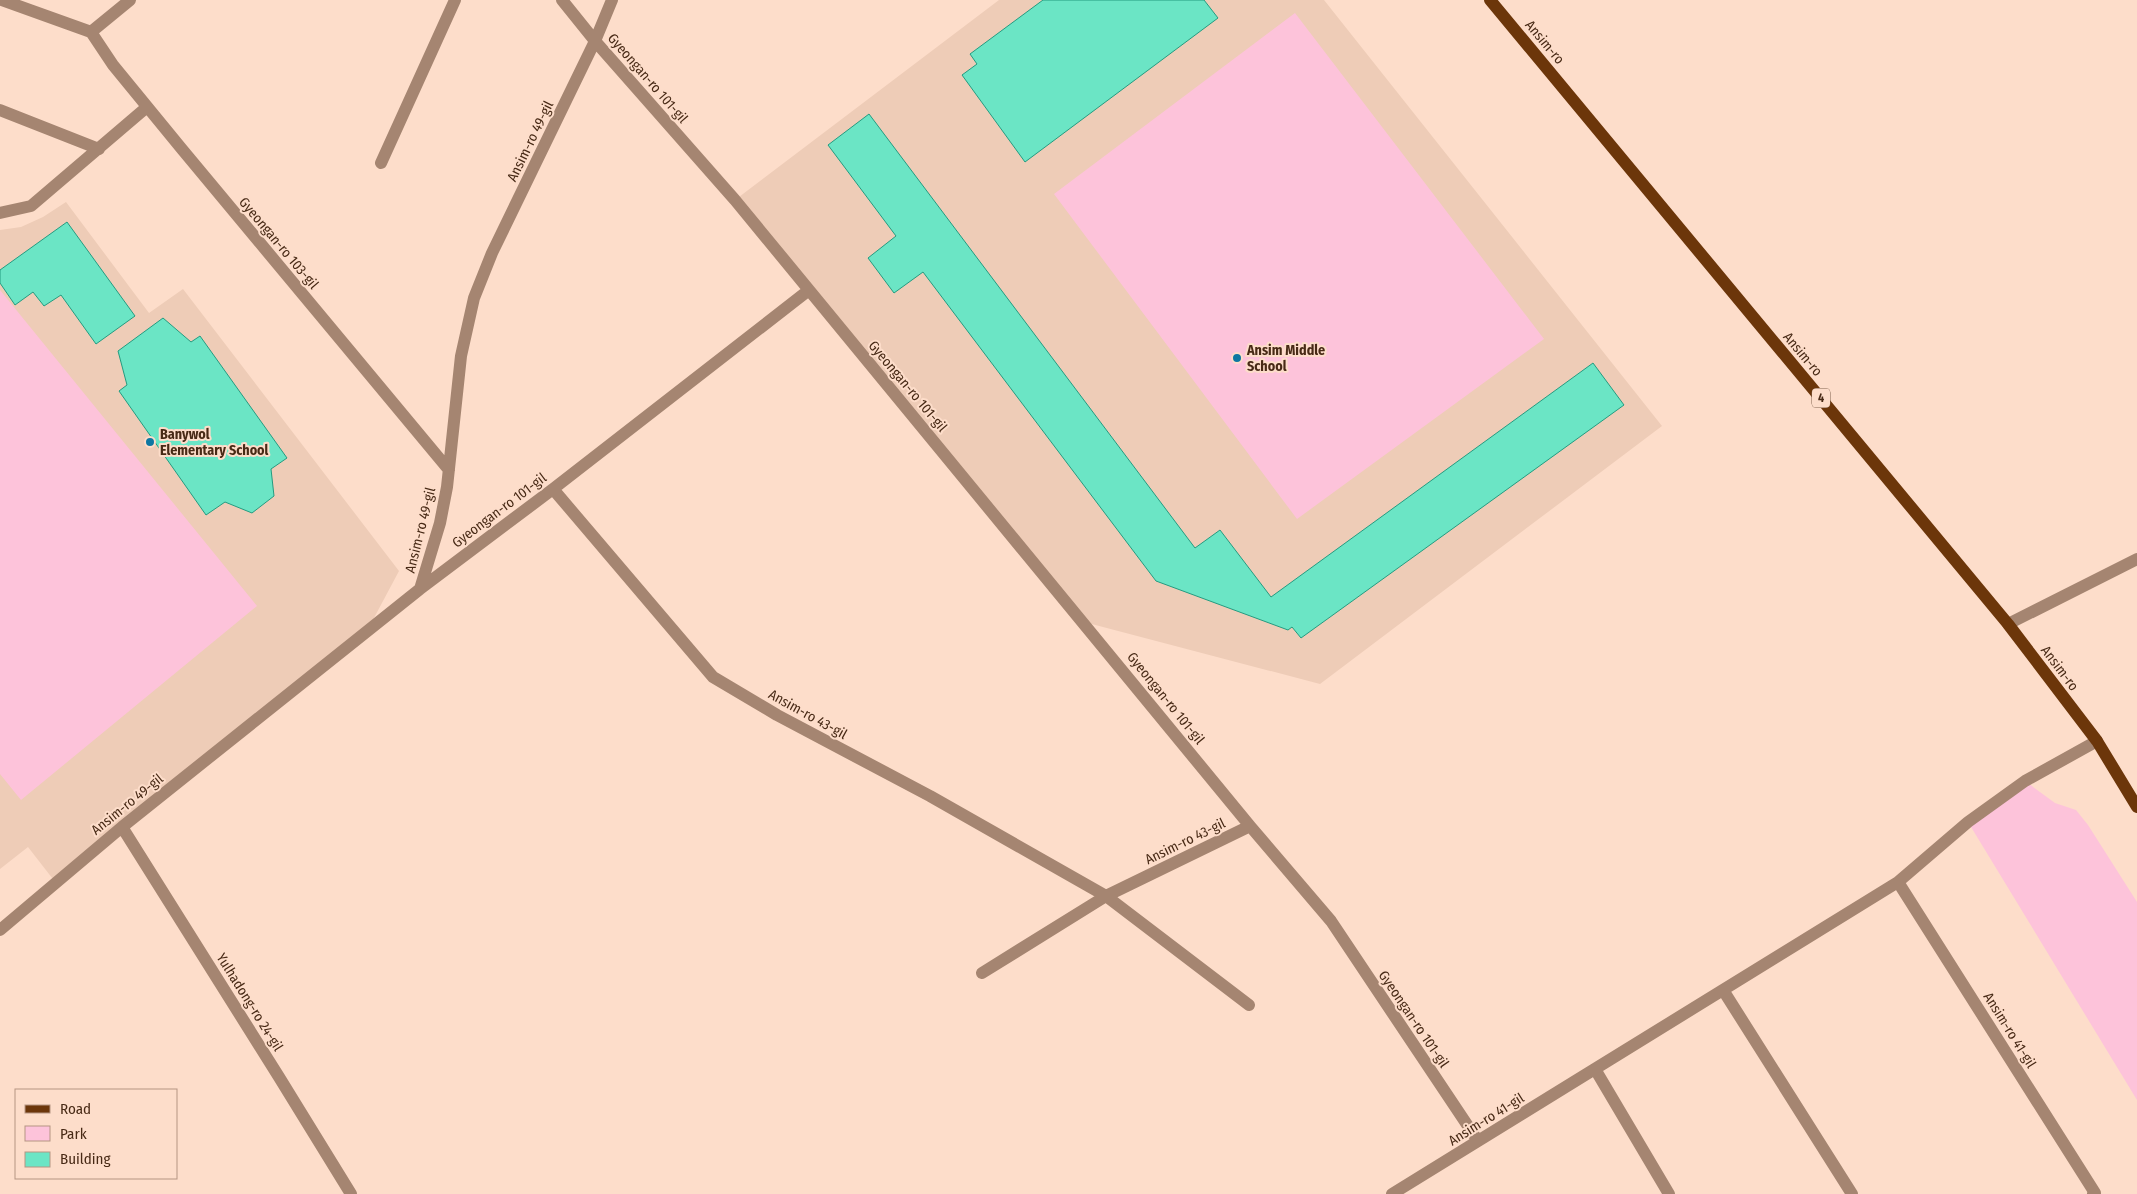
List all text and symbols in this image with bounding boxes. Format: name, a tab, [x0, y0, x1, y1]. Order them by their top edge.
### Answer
street label: Ansim-ro	[1521, 17, 1568, 68]
street label: Gyeongan-ro 101-gil	[604, 30, 691, 127]
street label: Ansim-ro 49-gil	[504, 98, 557, 184]
street label: Gyeongan-ro 103-gil	[235, 194, 322, 293]
street label: Ansim-ro	[1779, 329, 1826, 380]
street label: Gyeongan-ro 101-gil	[865, 337, 951, 436]
place label: Ansim Middle School	[1246, 342, 1325, 375]
marker: Ansim Middle School	[1231, 352, 1243, 364]
road number: 4	[1812, 388, 1830, 408]
place label: Banywol Elementary School	[160, 426, 269, 459]
marker: Banywol Elementary School	[144, 436, 156, 448]
street label: Gyeongan-ro 101-gil	[449, 469, 550, 551]
street label: Ansim-ro 49-gil	[402, 485, 439, 575]
street label: Ansim-ro	[2037, 642, 2082, 694]
street label: Gyeongan-ro 101-gil	[1123, 649, 1208, 748]
street label: Ansim-ro 43-gil	[766, 686, 850, 743]
street label: Ansim-ro 49-gil	[88, 770, 167, 839]
street label: Ansim-ro 43-gil	[1142, 815, 1228, 868]
street label: Yulhadong-ro 24-gil	[213, 950, 287, 1055]
street label: Gyeongan-ro 101-gil	[1375, 967, 1453, 1071]
street label: Ansim-ro 41-gil	[1980, 989, 2040, 1071]
legend	[15, 1089, 178, 1179]
street label: Ansim-ro 41-gil	[1445, 1089, 1527, 1149]
text: Road	[60, 1100, 91, 1118]
text: Park	[60, 1125, 87, 1143]
text: Building	[60, 1150, 111, 1168]

